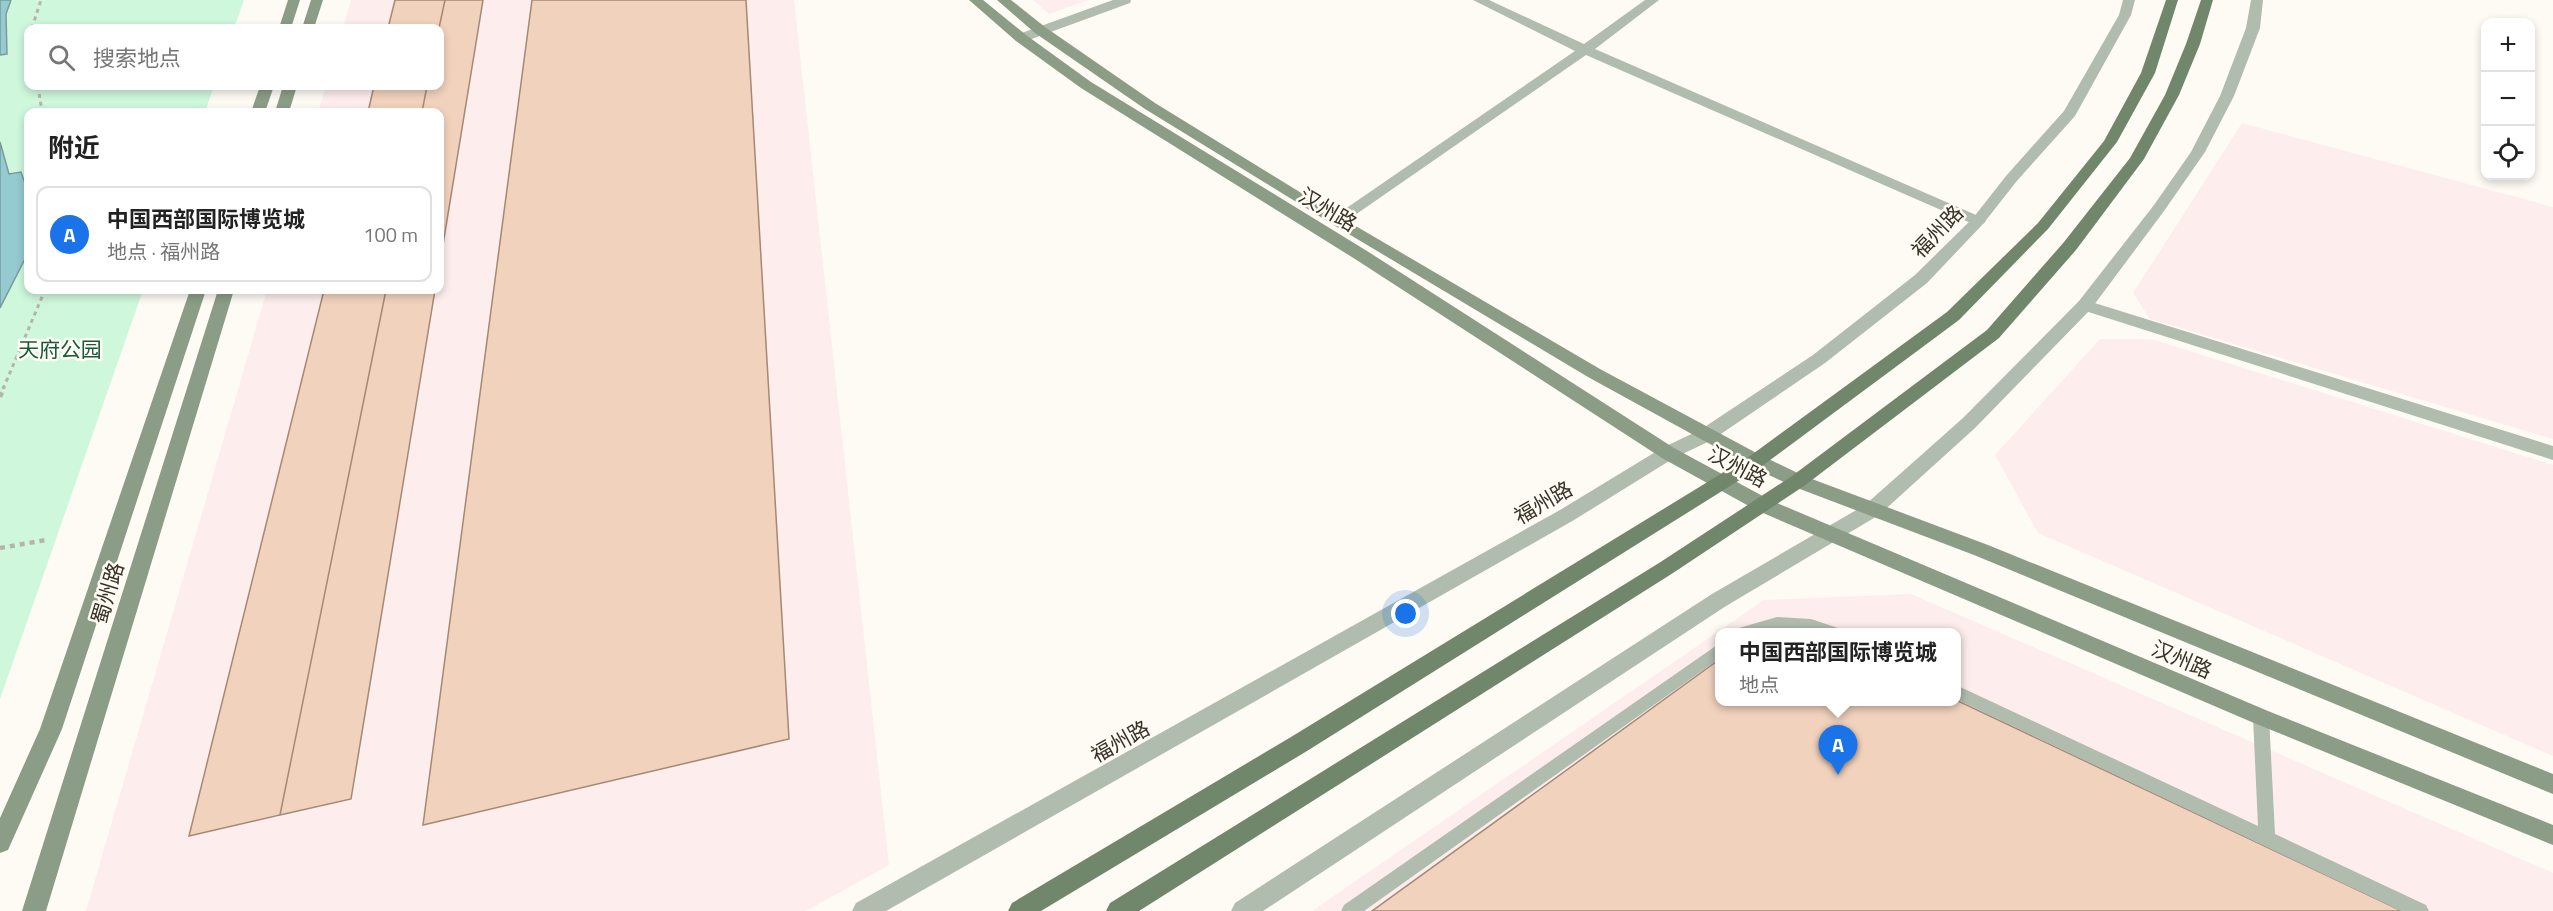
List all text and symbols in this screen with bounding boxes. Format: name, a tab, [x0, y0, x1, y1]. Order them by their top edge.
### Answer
map controls	[2481, 18, 2535, 180]
button: +	[2481, 18, 2535, 72]
search box	[24, 24, 444, 90]
icon: search	[45, 41, 78, 74]
text: 搜索地点	[93, 41, 181, 75]
button: −	[2481, 72, 2535, 126]
button: locate	[2481, 126, 2535, 180]
text: 附近	[48, 128, 100, 167]
street label: 汉州路	[1293, 179, 1363, 239]
street label: 福州路	[1904, 197, 1970, 265]
text: 中国西部国际博览城	[107, 202, 305, 236]
text: A	[63, 219, 76, 250]
text: 100 m	[363, 219, 418, 250]
text: 地点 · 福州路	[107, 236, 220, 267]
park label: 天府公园	[18, 333, 102, 365]
street label: 汉州路	[1703, 437, 1773, 495]
street label: 福州路	[1508, 472, 1578, 532]
street label: 蜀州路	[82, 558, 132, 628]
your location	[1391, 599, 1420, 628]
popup	[1715, 628, 1961, 706]
street label: 汉州路	[2147, 632, 2217, 686]
text: 中国西部国际博览城	[1739, 635, 1937, 669]
text: 地点	[1739, 669, 1779, 700]
street label: 福州路	[1085, 712, 1155, 770]
pin: A	[1818, 726, 1858, 775]

